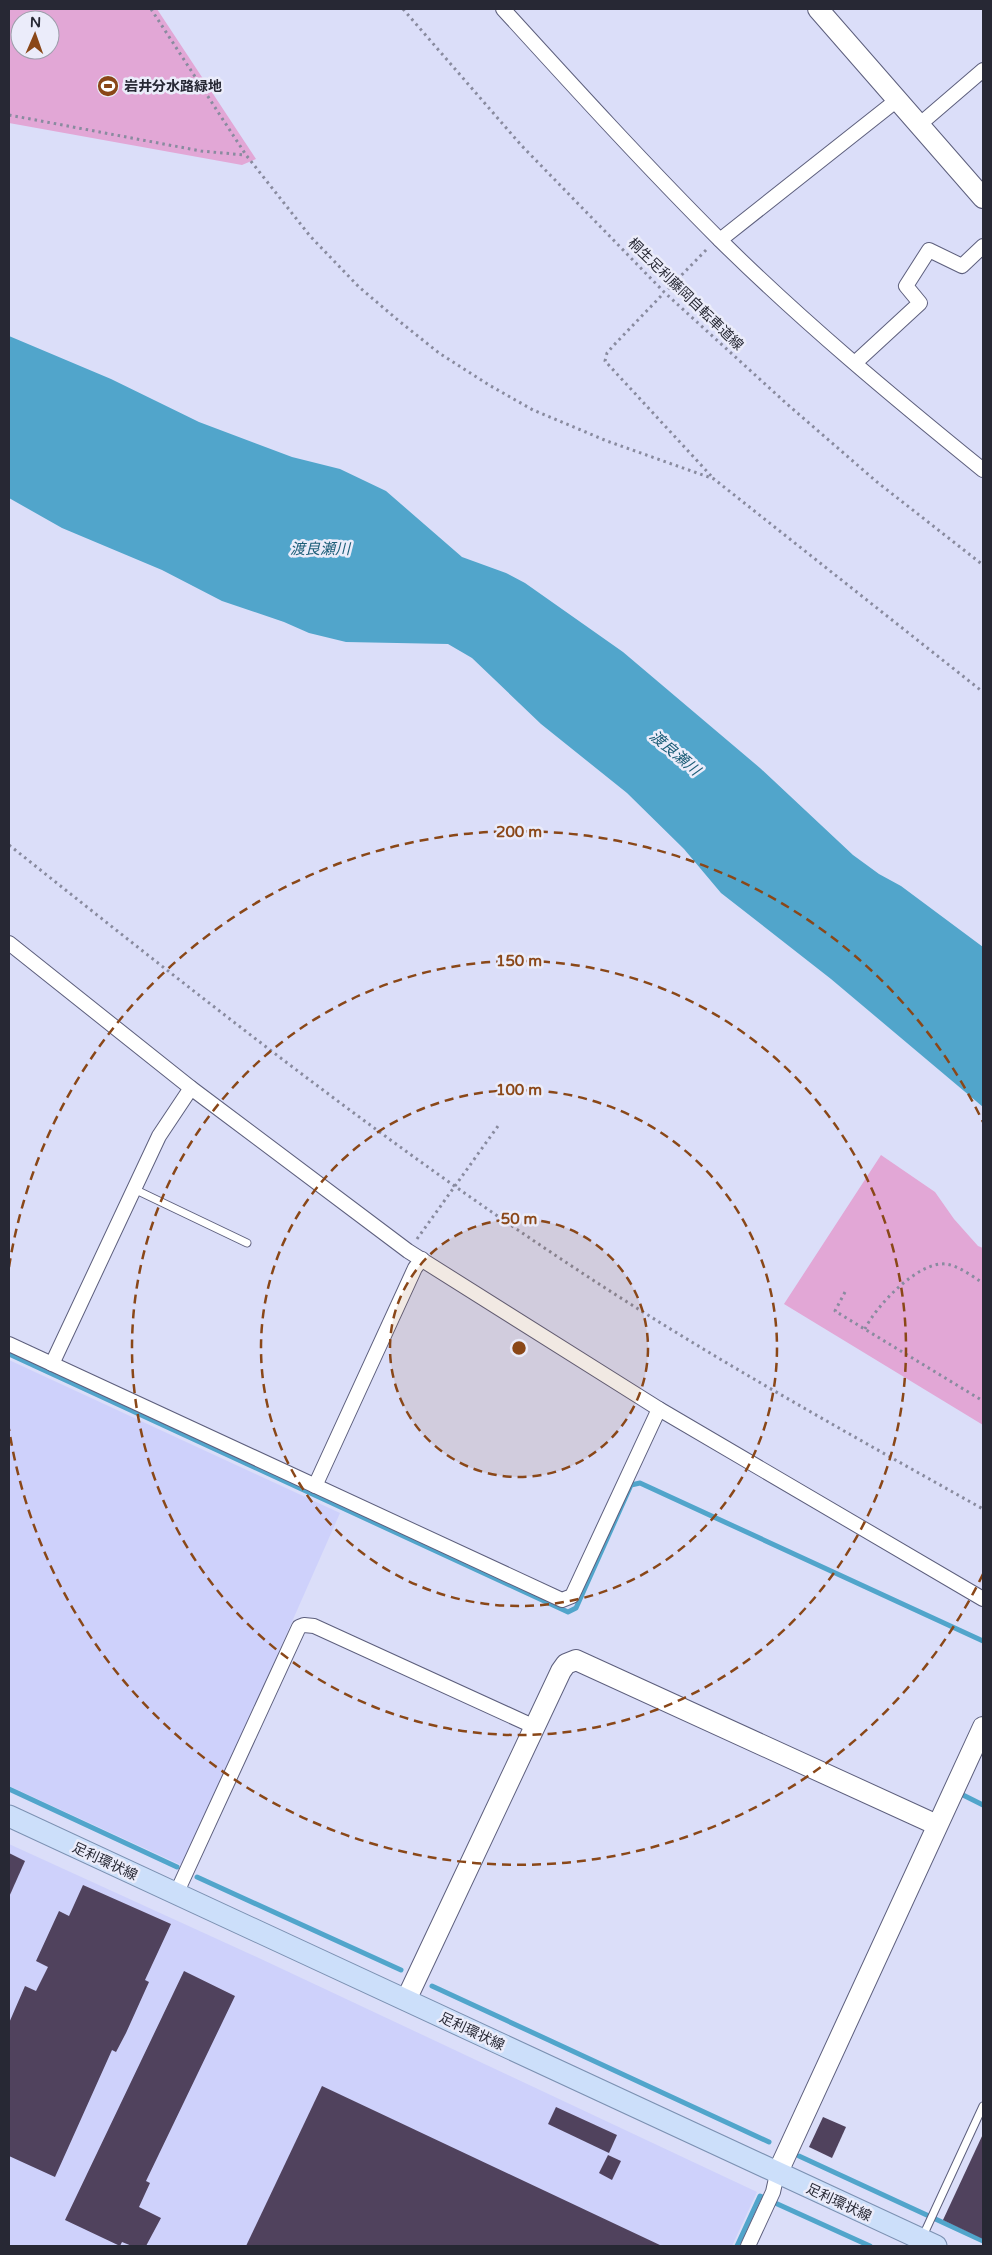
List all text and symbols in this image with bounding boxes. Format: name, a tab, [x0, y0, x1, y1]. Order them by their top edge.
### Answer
north arrow	[10, 10, 60, 60]
text: N	[30, 14, 41, 31]
sports icon: 岩井分水路緑地	[96, 74, 120, 98]
place label: 岩井分水路緑地	[124, 78, 222, 95]
street label: 桐生足利藤岡自転車道線	[624, 235, 747, 354]
water label: 渡良瀬川	[290, 540, 352, 558]
water label: 渡良瀬川	[646, 727, 705, 780]
text: 200 m	[496, 823, 542, 841]
text: 150 m	[496, 952, 542, 970]
text: 100 m	[496, 1081, 542, 1099]
text: 50 m	[501, 1210, 537, 1228]
centre of rings	[510, 1339, 528, 1357]
street label: 足利環状線	[69, 1839, 140, 1884]
street label: 足利環状線	[436, 2009, 507, 2054]
street label: 足利環状線	[803, 2180, 874, 2225]

